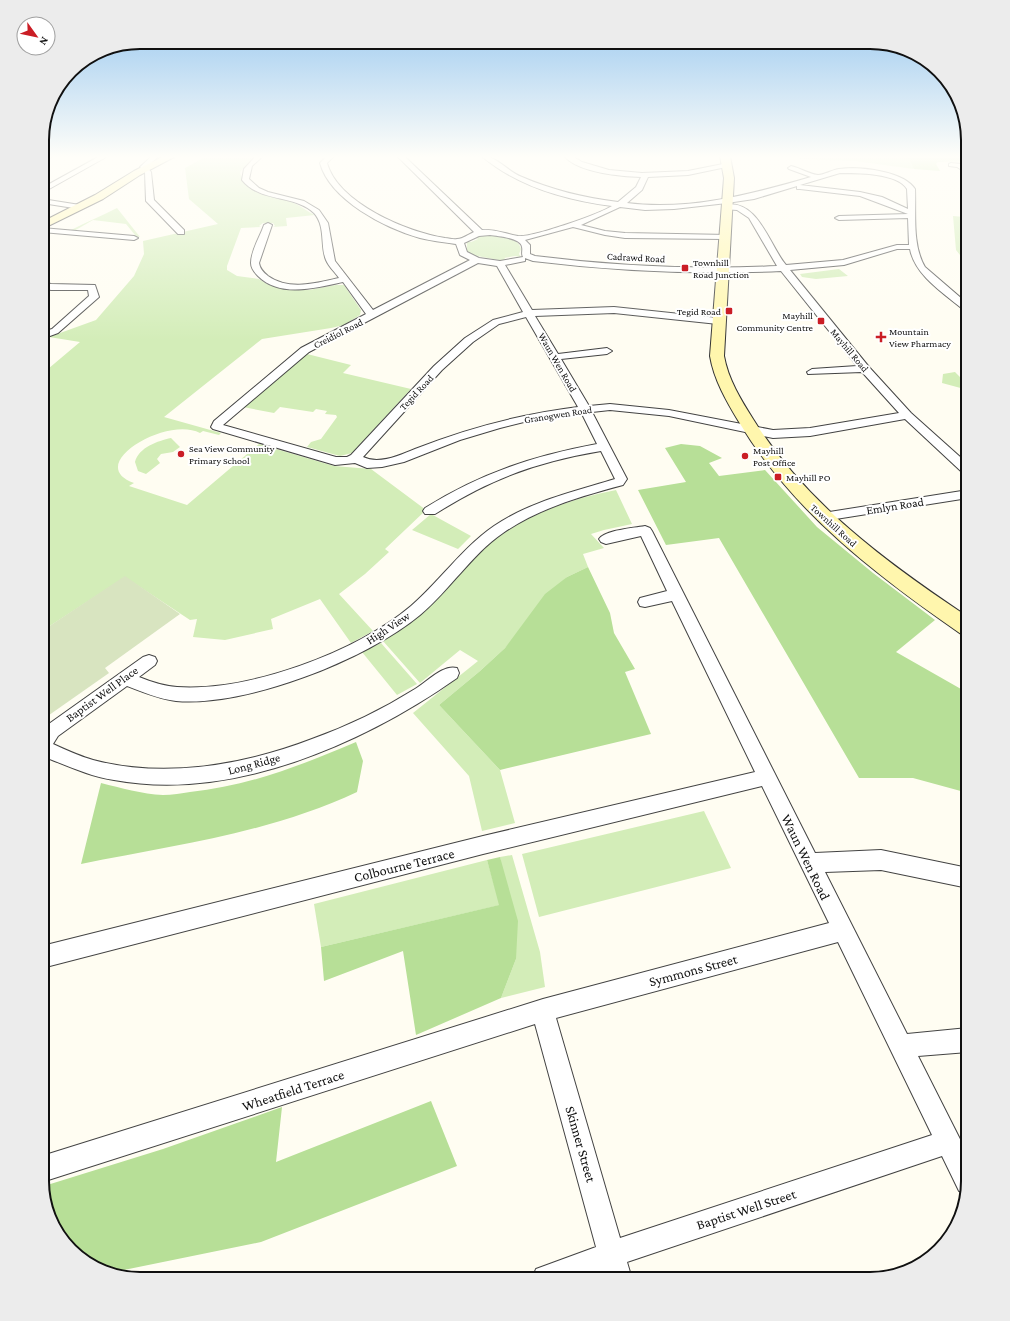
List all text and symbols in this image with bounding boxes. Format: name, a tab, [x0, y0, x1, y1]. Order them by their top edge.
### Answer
north arrow	[16, 16, 56, 56]
text: N	[37, 35, 51, 48]
street label: Cadrawd Road	[607, 250, 666, 265]
place label: Townhill Road Junction	[693, 257, 750, 280]
marker: Townhill Road Junction	[680, 263, 690, 273]
place label: Tegid Road	[677, 306, 722, 317]
marker: Tegid Road	[724, 306, 734, 316]
place label: Mayhill Community Centre	[736, 310, 814, 333]
street label: Creidiol Road	[312, 316, 365, 351]
marker: Mayhill Community Centre	[816, 316, 826, 326]
place label: Mountain View Pharmacy	[889, 326, 951, 349]
street label: Mayhill Road	[828, 327, 871, 375]
street label: Waun Wen Road	[536, 331, 579, 394]
marker: Mountain View Pharmacy	[876, 332, 886, 342]
street label: Tegid Road	[397, 372, 436, 412]
street label: Granogwen Road	[523, 404, 594, 425]
place label: Sea View Community Primary School	[189, 443, 275, 466]
place label: Mayhill Post Office	[753, 445, 796, 468]
marker: Sea View Community Primary School	[176, 449, 186, 459]
marker: Mayhill Post Office	[740, 451, 750, 461]
marker: Mayhill PO	[773, 472, 783, 482]
place label: Mayhill PO	[786, 472, 831, 483]
street label: Emlyn Road	[865, 494, 925, 517]
street label: Townhill Road	[808, 502, 859, 549]
street label: High View	[363, 609, 413, 647]
street label: Baptist Well Place	[63, 663, 141, 725]
street label: Long Ridge	[226, 750, 282, 778]
street label: Waun Wen Road	[778, 812, 834, 903]
street label: Colbourne Terrace	[352, 845, 456, 885]
street label: Symmons Street	[647, 950, 739, 989]
street label: Wheatfield Terrace	[240, 1066, 346, 1114]
street label: Skinner Street	[562, 1104, 600, 1184]
street label: Baptist Well Street	[694, 1185, 798, 1233]

